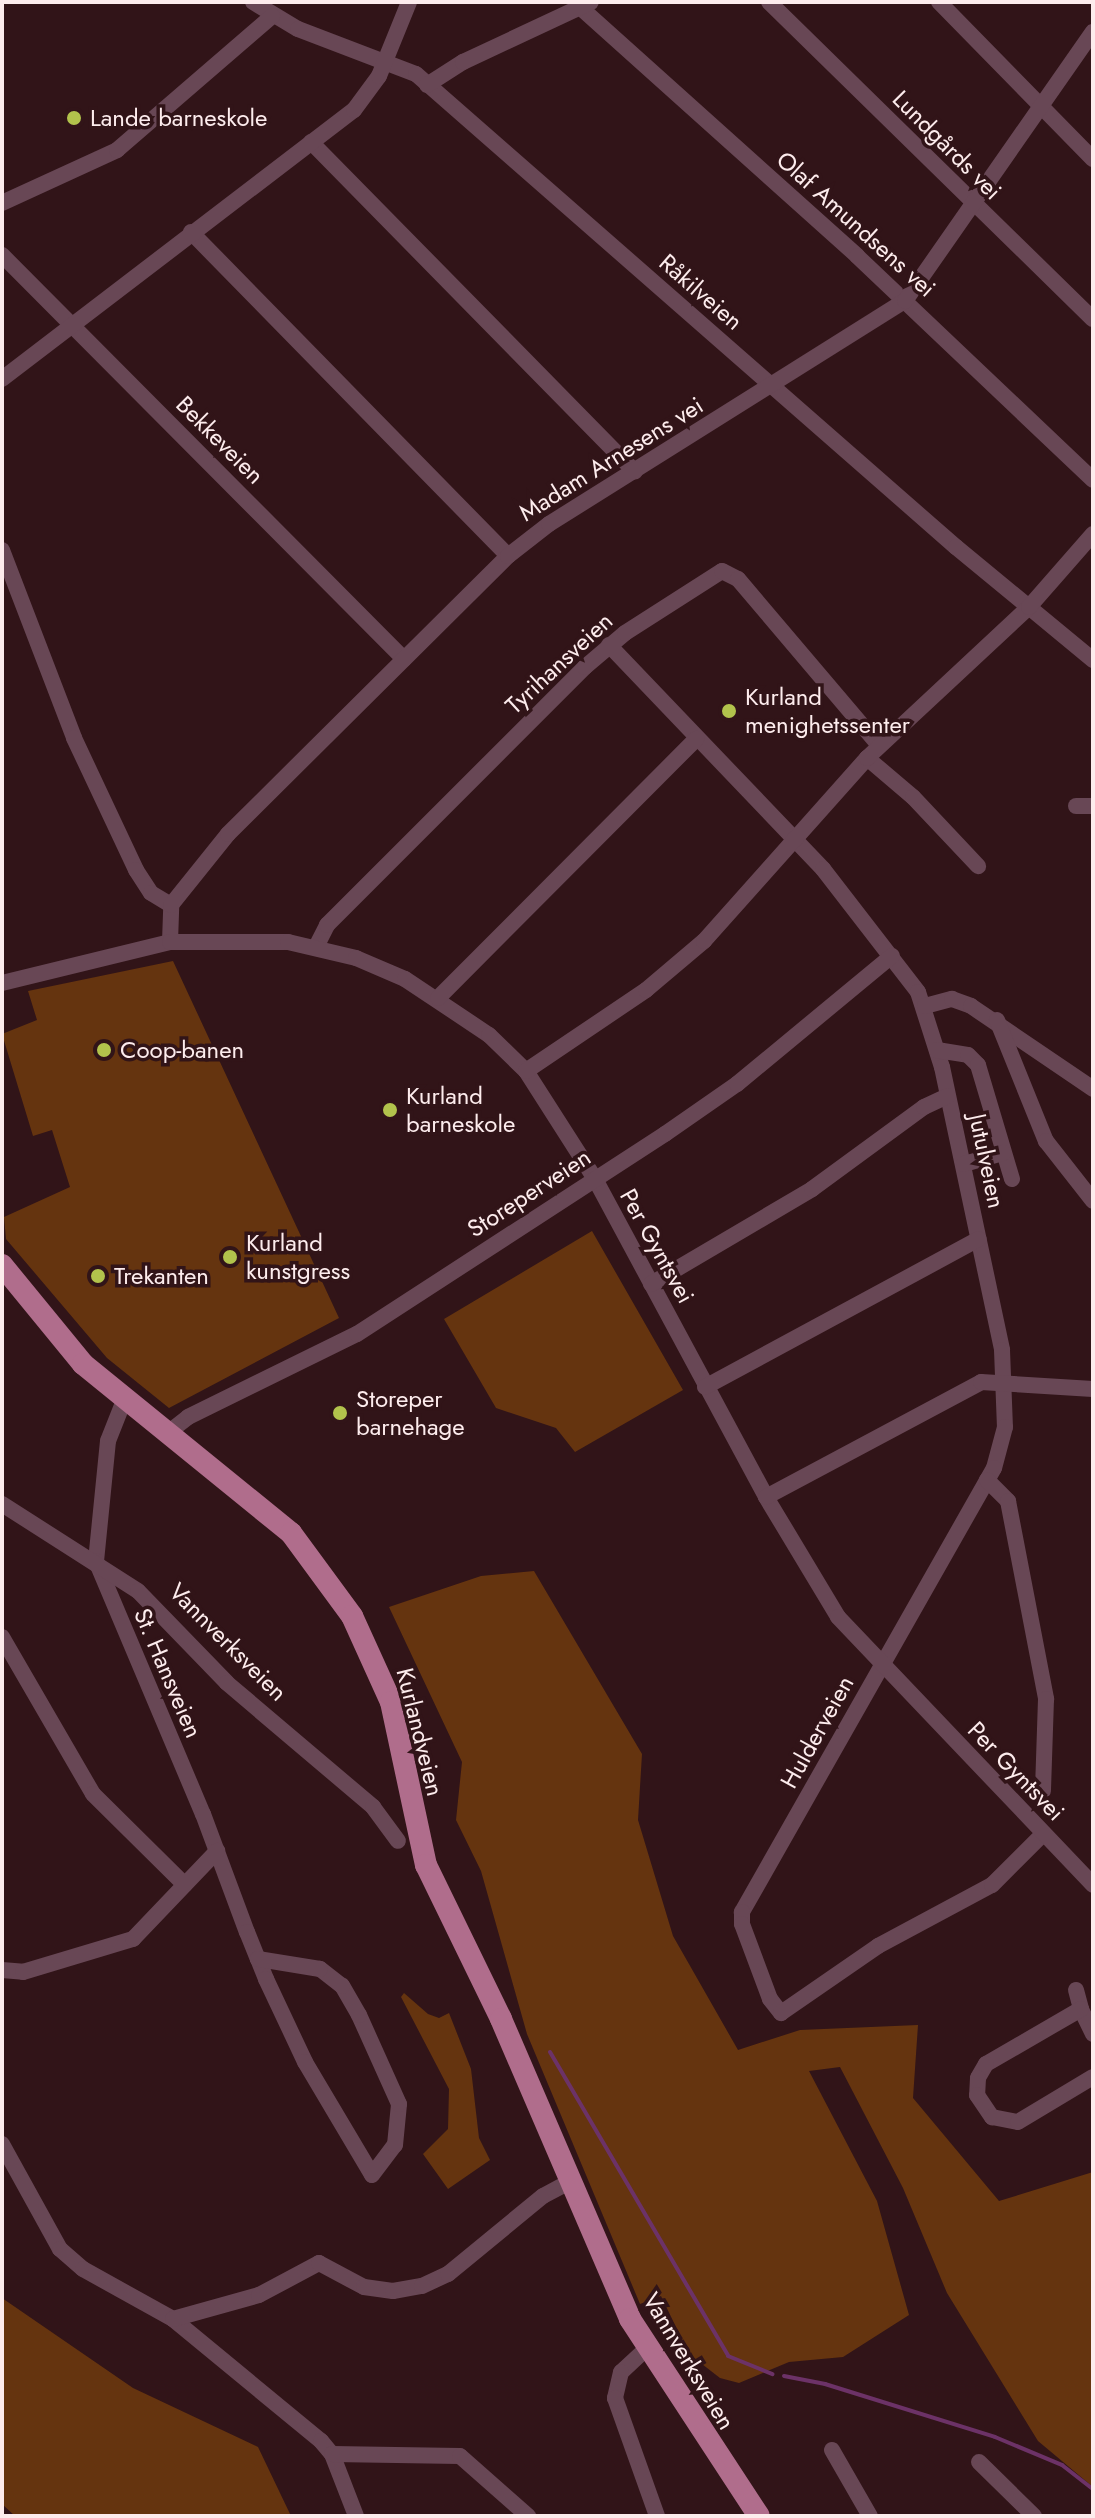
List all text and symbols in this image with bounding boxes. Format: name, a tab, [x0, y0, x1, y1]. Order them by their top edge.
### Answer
street label: Lundgårds vei	[887, 85, 1007, 205]
place label: Lande barneskole	[90, 104, 267, 132]
marker: Lande barneskole	[65, 109, 83, 127]
street label: Olaf Amundsens vei	[771, 145, 941, 303]
street label: Råkilveien	[653, 248, 749, 336]
street label: Bekkeveien	[170, 390, 270, 490]
street label: Madam Arnesens vei	[514, 391, 708, 527]
street label: Tyrihansveien	[500, 606, 618, 720]
place label: Kurland menighetssenter	[745, 683, 910, 739]
marker: Kurland menighetssenter	[720, 702, 738, 720]
place label: Coop-banen	[120, 1036, 244, 1064]
marker: Coop-banen	[95, 1041, 113, 1059]
place label: Kurland barneskole	[406, 1082, 515, 1138]
marker: Kurland barneskole	[381, 1101, 399, 1119]
street label: Jutulveien	[963, 1111, 1011, 1211]
street label: Storeperveien	[462, 1143, 596, 1243]
street label: Per Gyntsvei	[614, 1184, 700, 1308]
place label: Kurland kunstgress	[246, 1229, 350, 1285]
marker: Kurland kunstgress	[221, 1248, 239, 1266]
place label: Trekanten	[114, 1262, 209, 1290]
marker: Trekanten	[89, 1267, 107, 1285]
place label: Storeper barnehage	[356, 1385, 465, 1441]
marker: Storeper barnehage	[331, 1404, 349, 1422]
street label: Vannverksveien	[163, 1577, 293, 1707]
street label: St. Hansveien	[128, 1604, 208, 1742]
street label: Kurlandveien	[390, 1665, 450, 1799]
street label: Hulderveien	[774, 1671, 860, 1793]
street label: Per Gyntsvei	[962, 1716, 1070, 1826]
street label: Vannverksveien	[637, 2287, 741, 2435]

